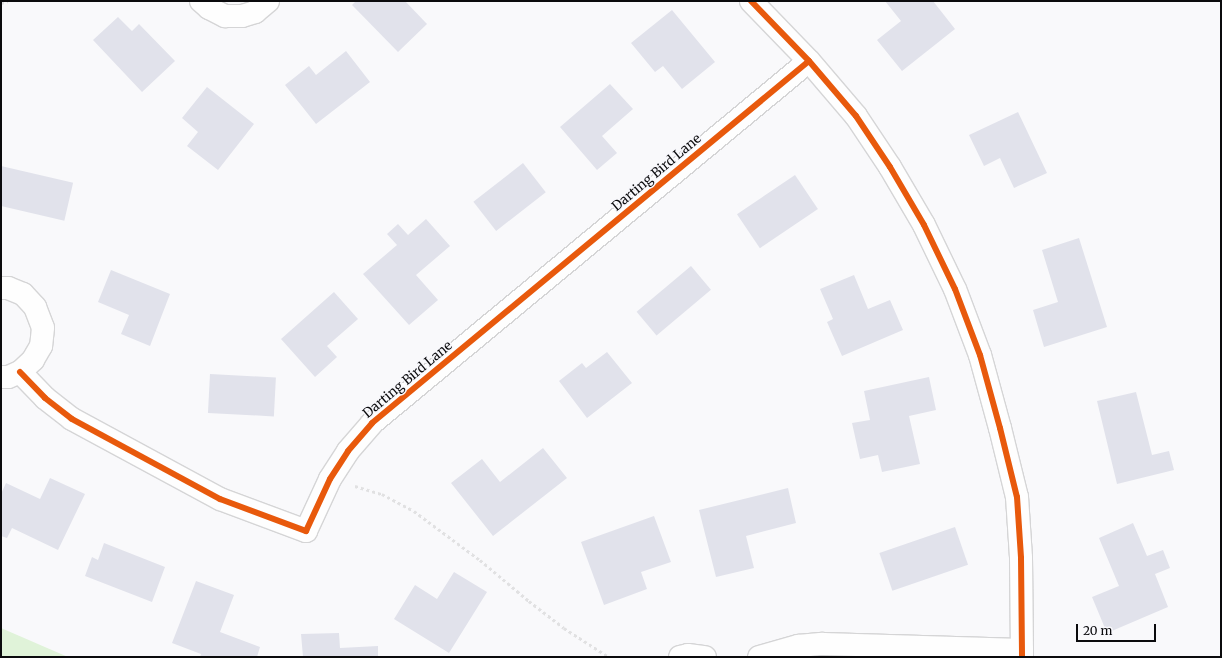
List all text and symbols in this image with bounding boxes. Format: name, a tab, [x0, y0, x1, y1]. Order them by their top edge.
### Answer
street label: Darting Bird Lane	[609, 131, 705, 215]
street label: Darting Bird Lane	[360, 338, 456, 422]
scale bar	[1078, 616, 1158, 642]
text: 20 m	[1083, 623, 1112, 638]

